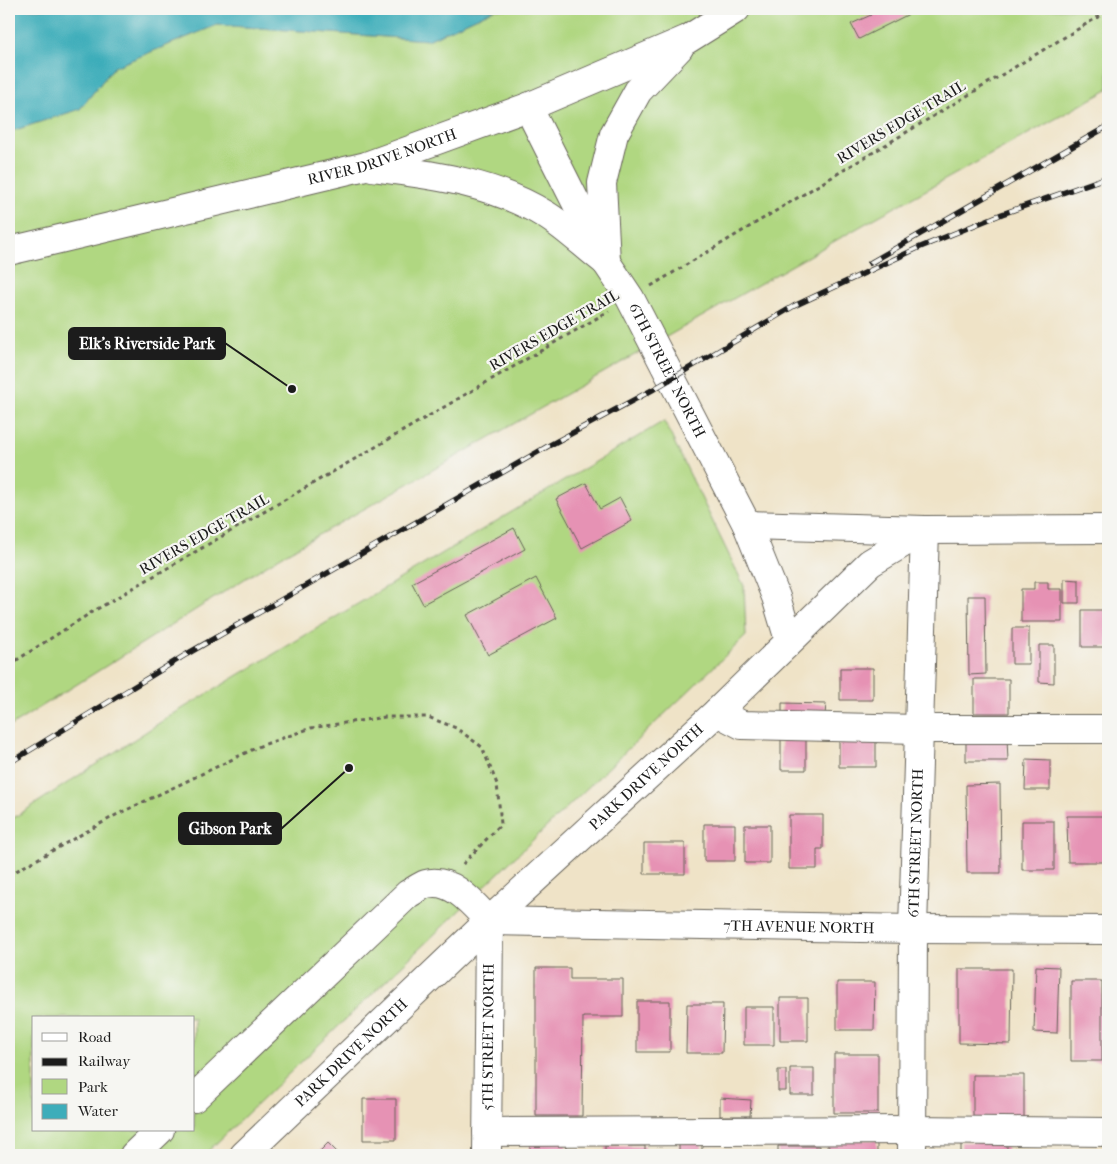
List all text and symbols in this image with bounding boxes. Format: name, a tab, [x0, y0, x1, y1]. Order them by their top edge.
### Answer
street label: RIVERS EDGE TRAIL	[833, 77, 969, 167]
street label: RIVER DRIVE NORTH	[306, 125, 459, 189]
street label: RIVERS EDGE TRAIL	[486, 286, 622, 374]
street label: 6TH STREET NORTH	[625, 300, 709, 441]
callout: Elk's Riverside Park	[69, 328, 225, 359]
text: Elk's Riverside Park	[79, 334, 216, 353]
street label: RIVERS EDGE TRAIL	[136, 490, 272, 578]
street label: PARK DRIVE NORTH	[585, 720, 707, 834]
street label: 6TH STREET NORTH	[904, 768, 927, 918]
callout: Gibson Park	[179, 813, 281, 844]
text: Gibson Park	[189, 819, 272, 838]
street label: 7TH AVENUE NORTH	[723, 916, 875, 937]
street label: 5TH STREET NORTH	[478, 963, 498, 1111]
street label: PARK DRIVE NORTH	[291, 995, 411, 1111]
legend	[32, 1016, 195, 1132]
text: Road	[78, 1028, 112, 1046]
text: Railway	[78, 1052, 131, 1070]
text: Park	[78, 1078, 108, 1096]
text: Water	[77, 1102, 118, 1120]

